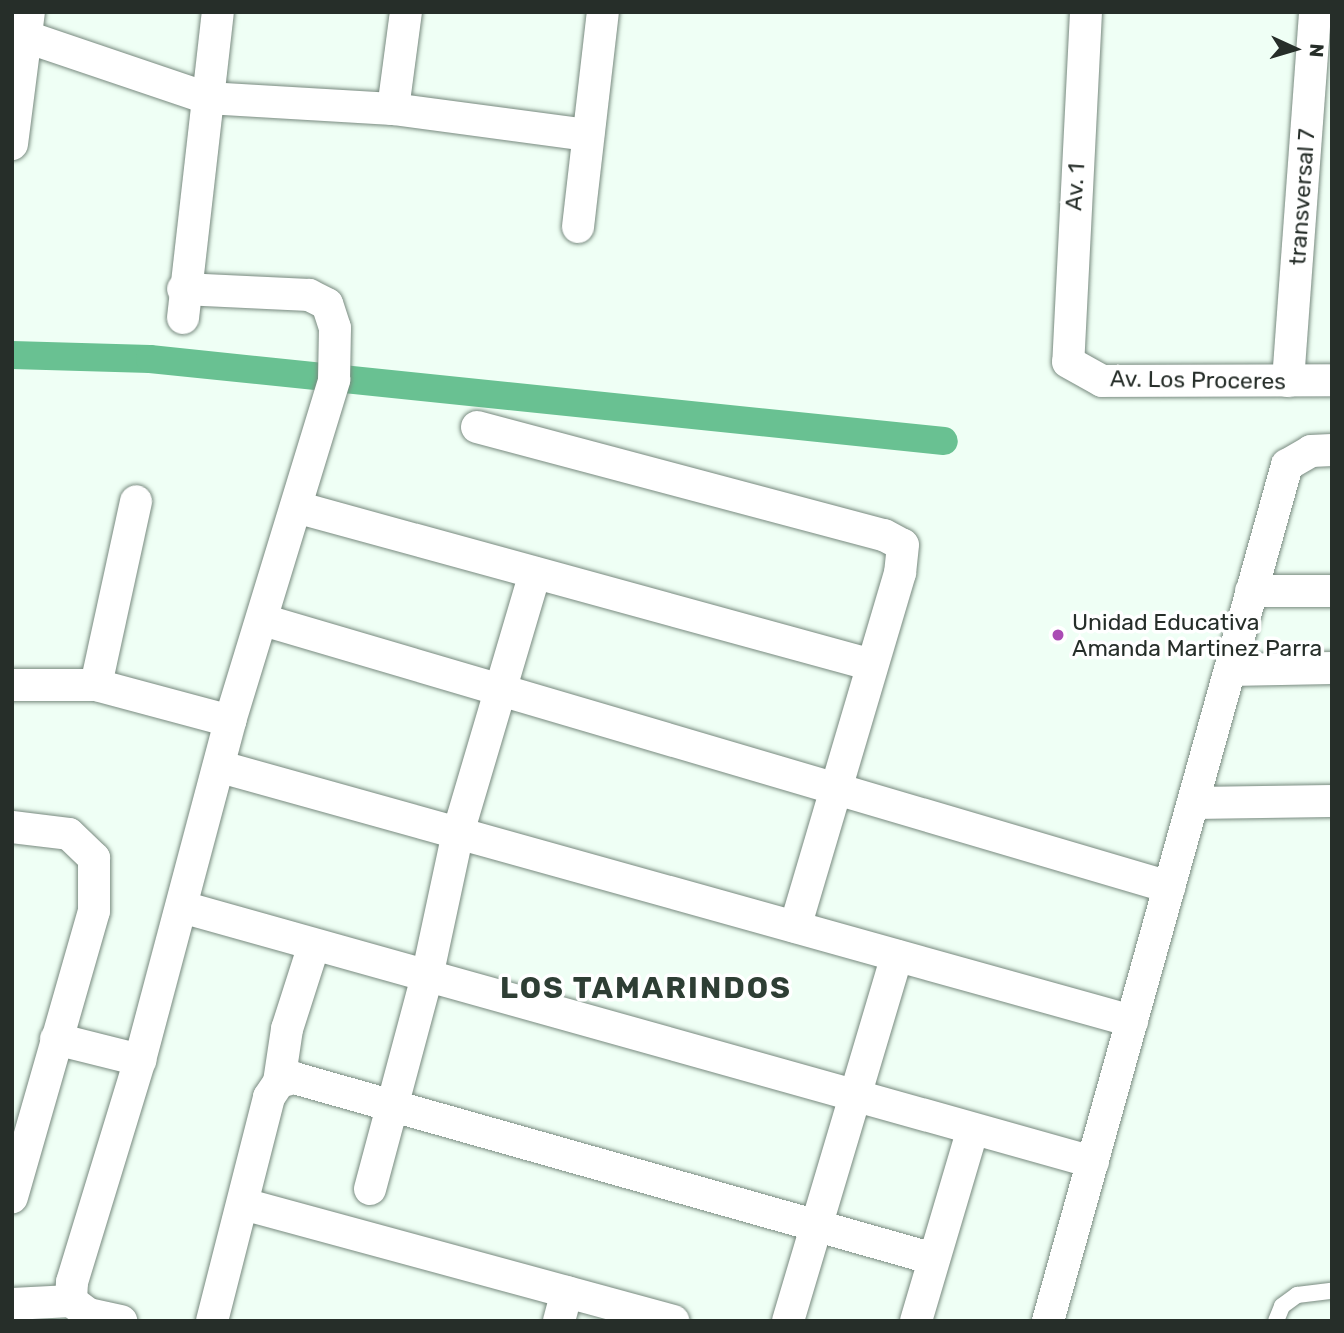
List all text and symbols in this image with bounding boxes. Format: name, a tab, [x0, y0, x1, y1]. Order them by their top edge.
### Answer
north arrow	[1260, 14, 1330, 84]
text: N	[1304, 43, 1328, 58]
street label: transversal 7	[1283, 128, 1321, 266]
street label: Av. 1	[1060, 162, 1090, 212]
street label: Av. Los Proceres	[1110, 365, 1286, 395]
place label: Unidad Educativa Amanda Martinez Parra	[1072, 608, 1322, 662]
marker: Unidad Educativa Amanda Martinez Parra	[1050, 627, 1066, 643]
district label: LOS TAMARINDOS	[501, 970, 791, 1006]

